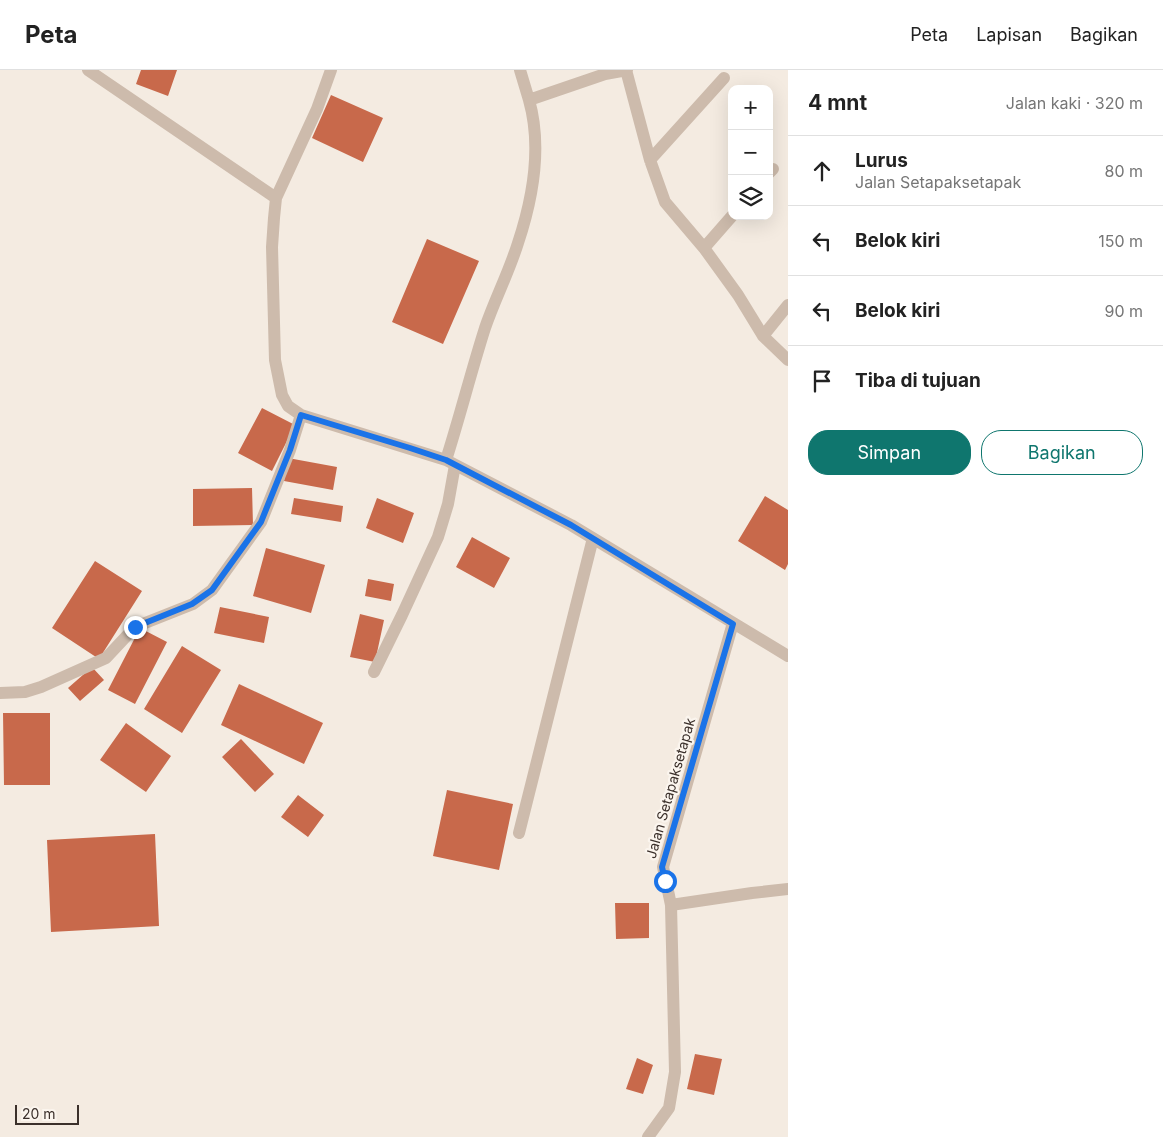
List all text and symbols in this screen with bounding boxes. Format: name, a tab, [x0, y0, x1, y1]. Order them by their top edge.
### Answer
text: Peta	[25, 20, 78, 49]
text: Peta	[910, 24, 948, 45]
text: Lapisan	[976, 24, 1042, 45]
text: Bagikan	[1070, 24, 1138, 45]
map controls	[728, 85, 773, 220]
button: +	[728, 85, 773, 130]
text: 4 mnt	[808, 90, 867, 115]
text: Jalan kaki · 320 m	[1006, 93, 1143, 113]
button: −	[728, 130, 773, 175]
text: Lurus	[855, 149, 908, 172]
icon: ahead	[808, 157, 836, 185]
text: 80 m	[1104, 161, 1143, 181]
text: Jalan Setapaksetapak	[855, 172, 1021, 192]
button: layers	[728, 175, 773, 220]
icon: left	[808, 227, 836, 255]
text: Belok kiri	[855, 229, 940, 252]
text: 150 m	[1098, 231, 1143, 251]
icon: left	[808, 297, 836, 325]
text: Belok kiri	[855, 299, 940, 322]
text: 90 m	[1104, 301, 1143, 321]
icon: arrive	[808, 367, 836, 395]
text: Tiba di tujuan	[855, 369, 981, 392]
button: Simpan	[808, 430, 971, 475]
button: Bagikan	[981, 430, 1143, 475]
route end	[124, 616, 147, 639]
street label: Jalan Setapaksetapak	[642, 715, 698, 860]
route start	[654, 870, 677, 893]
scale bar	[15, 1102, 79, 1125]
text: 20 m	[22, 1105, 56, 1122]

